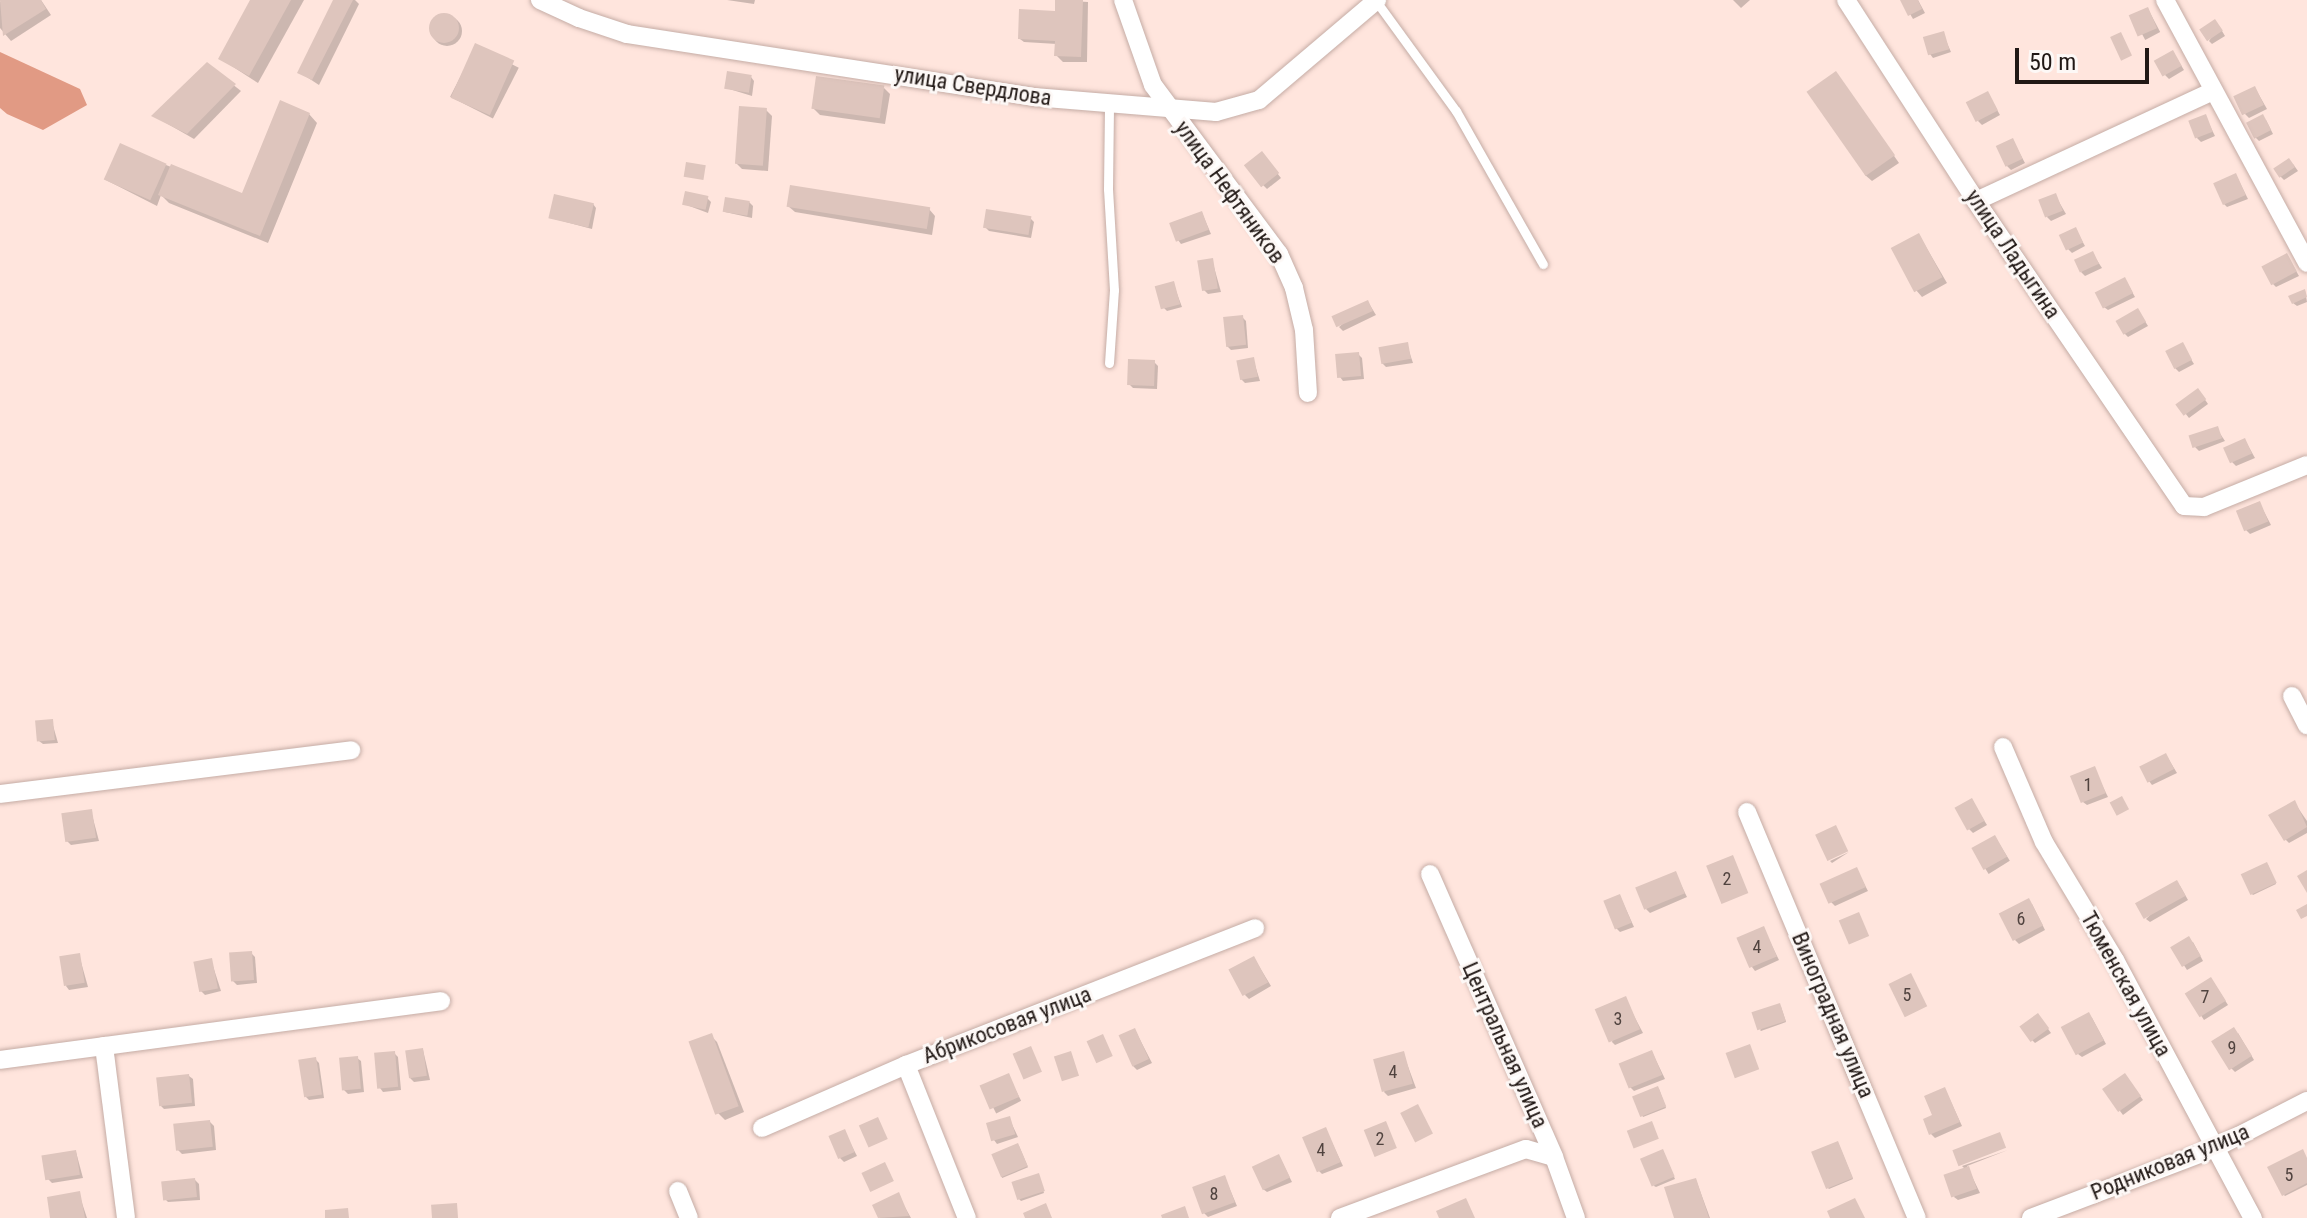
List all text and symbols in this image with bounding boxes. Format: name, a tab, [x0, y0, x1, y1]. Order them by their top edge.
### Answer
scale bar	[2019, 32, 2153, 82]
text: 50 m	[2029, 48, 2076, 76]
street label: улица Свердлова	[893, 61, 1053, 111]
street label: улица Нефтяников	[1169, 115, 1291, 269]
street label: улица Ладыгина	[1960, 184, 2066, 324]
house number: 1	[2084, 774, 2092, 796]
house number: 2	[1723, 868, 1731, 890]
street label: Тюменская улица	[2075, 907, 2177, 1061]
house number: 6	[2017, 908, 2025, 930]
street label: Виноградная улица	[1786, 928, 1880, 1102]
house number: 4	[1753, 936, 1761, 958]
street label: Центральная улица	[1457, 958, 1553, 1132]
street label: Абрикосовая улица	[919, 981, 1095, 1069]
house number: 5	[1903, 984, 1911, 1006]
house number: 7	[2201, 986, 2209, 1008]
house number: 3	[1614, 1008, 1622, 1030]
house number: 9	[2228, 1037, 2236, 1059]
house number: 4	[1389, 1061, 1397, 1083]
street label: Родниковая улица	[2087, 1118, 2253, 1206]
house number: 2	[1376, 1128, 1384, 1150]
house number: 4	[1317, 1139, 1325, 1161]
house number: 5	[2285, 1164, 2293, 1186]
house number: 8	[1210, 1183, 1218, 1205]

